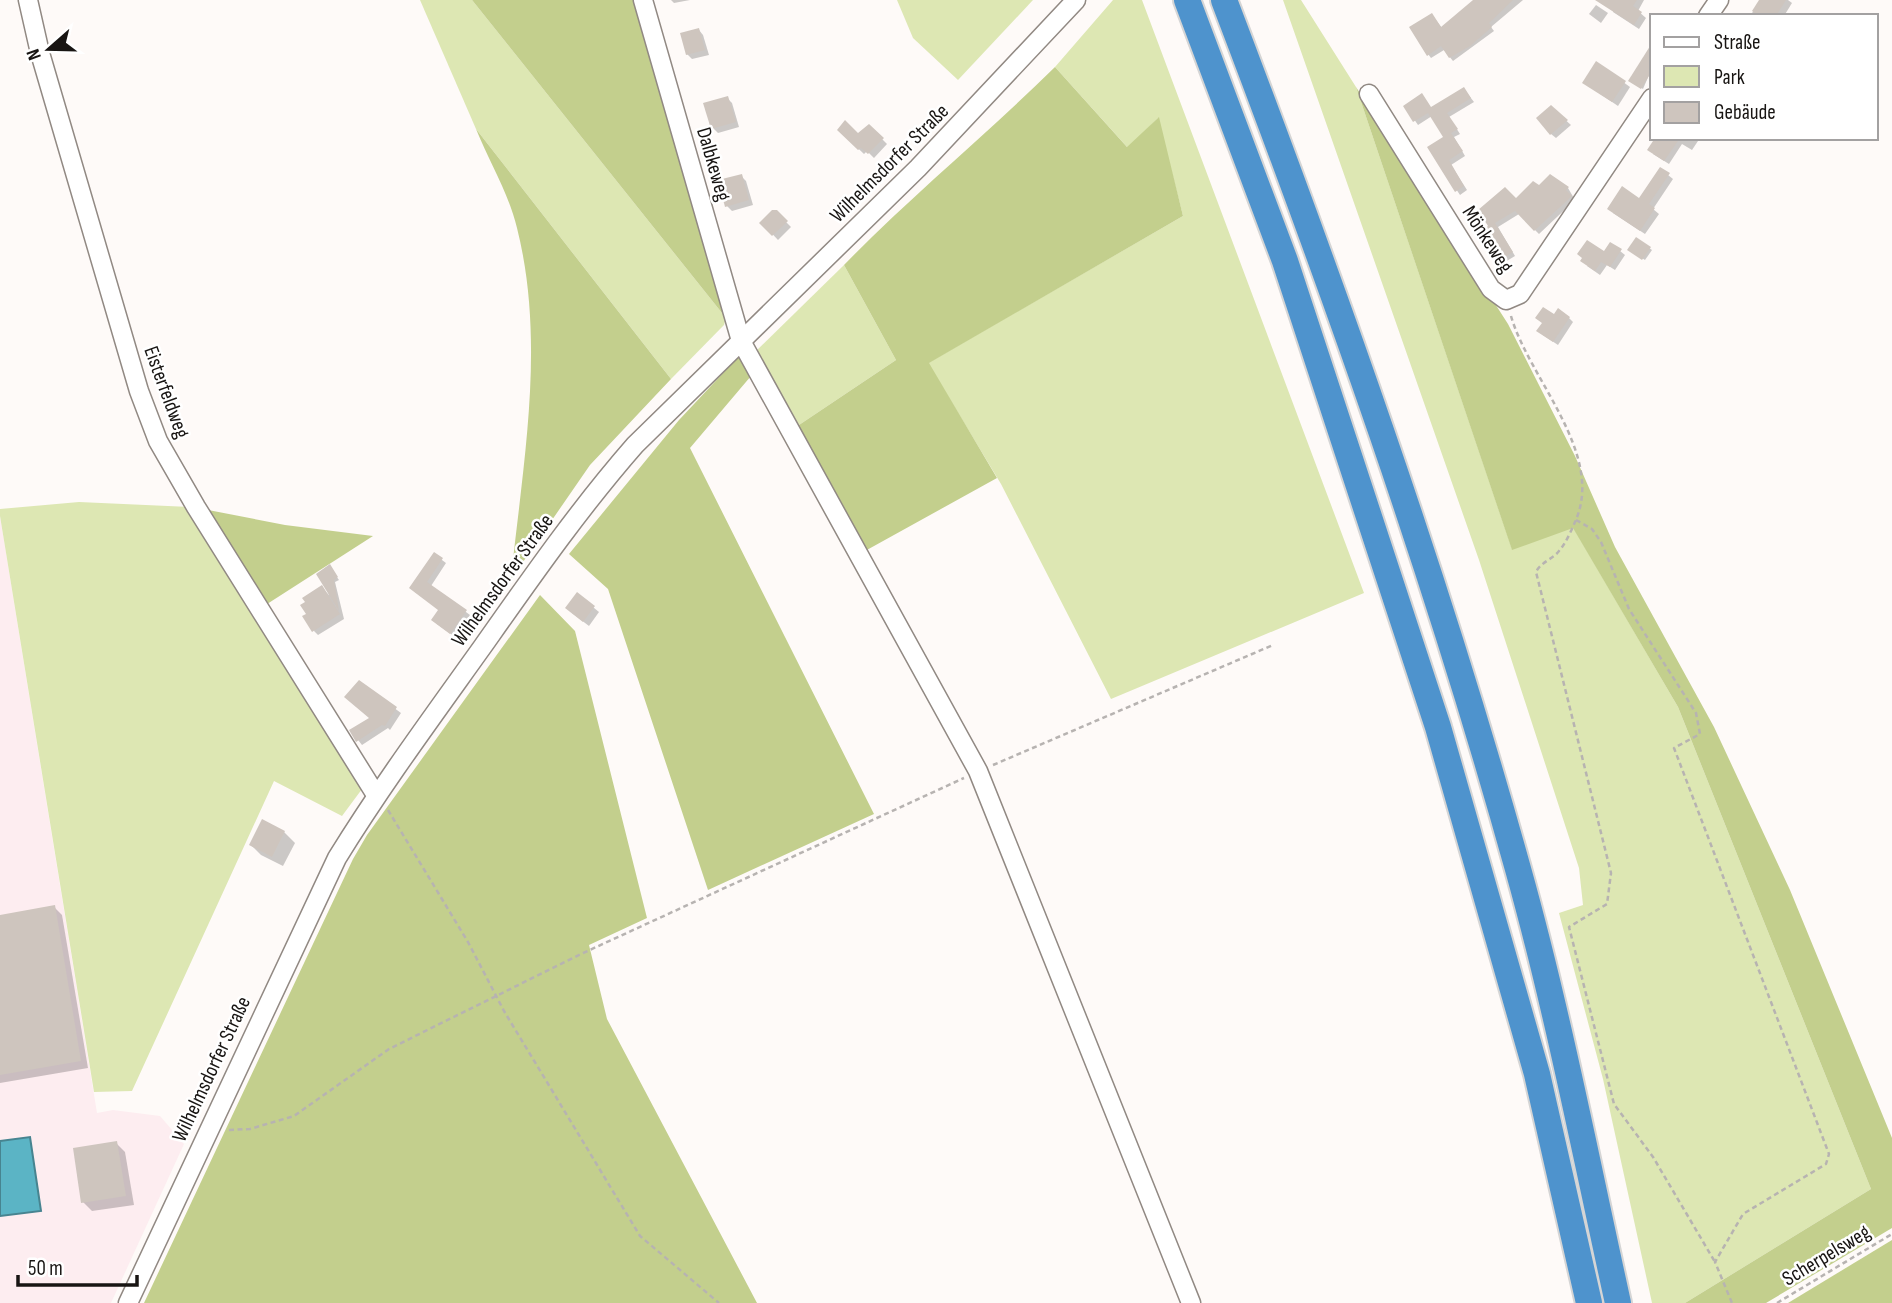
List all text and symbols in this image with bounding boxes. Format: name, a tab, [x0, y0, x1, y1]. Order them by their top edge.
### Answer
north arrow	[14, 14, 84, 84]
legend	[1650, 14, 1878, 140]
text: Straße	[1714, 30, 1760, 55]
text: N	[22, 46, 47, 63]
text: Park	[1714, 65, 1745, 90]
street label: Wilhelmsdorfer Straße	[825, 99, 954, 228]
text: Gebäude	[1714, 100, 1776, 125]
street label: Dalbkeweg	[691, 124, 736, 204]
street label: Mönkeweg	[1457, 201, 1518, 277]
street label: Eisterfeldweg	[138, 343, 195, 442]
street label: Wilhelmsdorfer Straße	[446, 509, 559, 651]
street label: Wilhelmsdorfer Straße	[167, 993, 256, 1146]
street label: Scherpelsweg	[1778, 1219, 1875, 1291]
scale bar	[18, 1244, 136, 1288]
text: 50 m	[28, 1256, 63, 1281]

